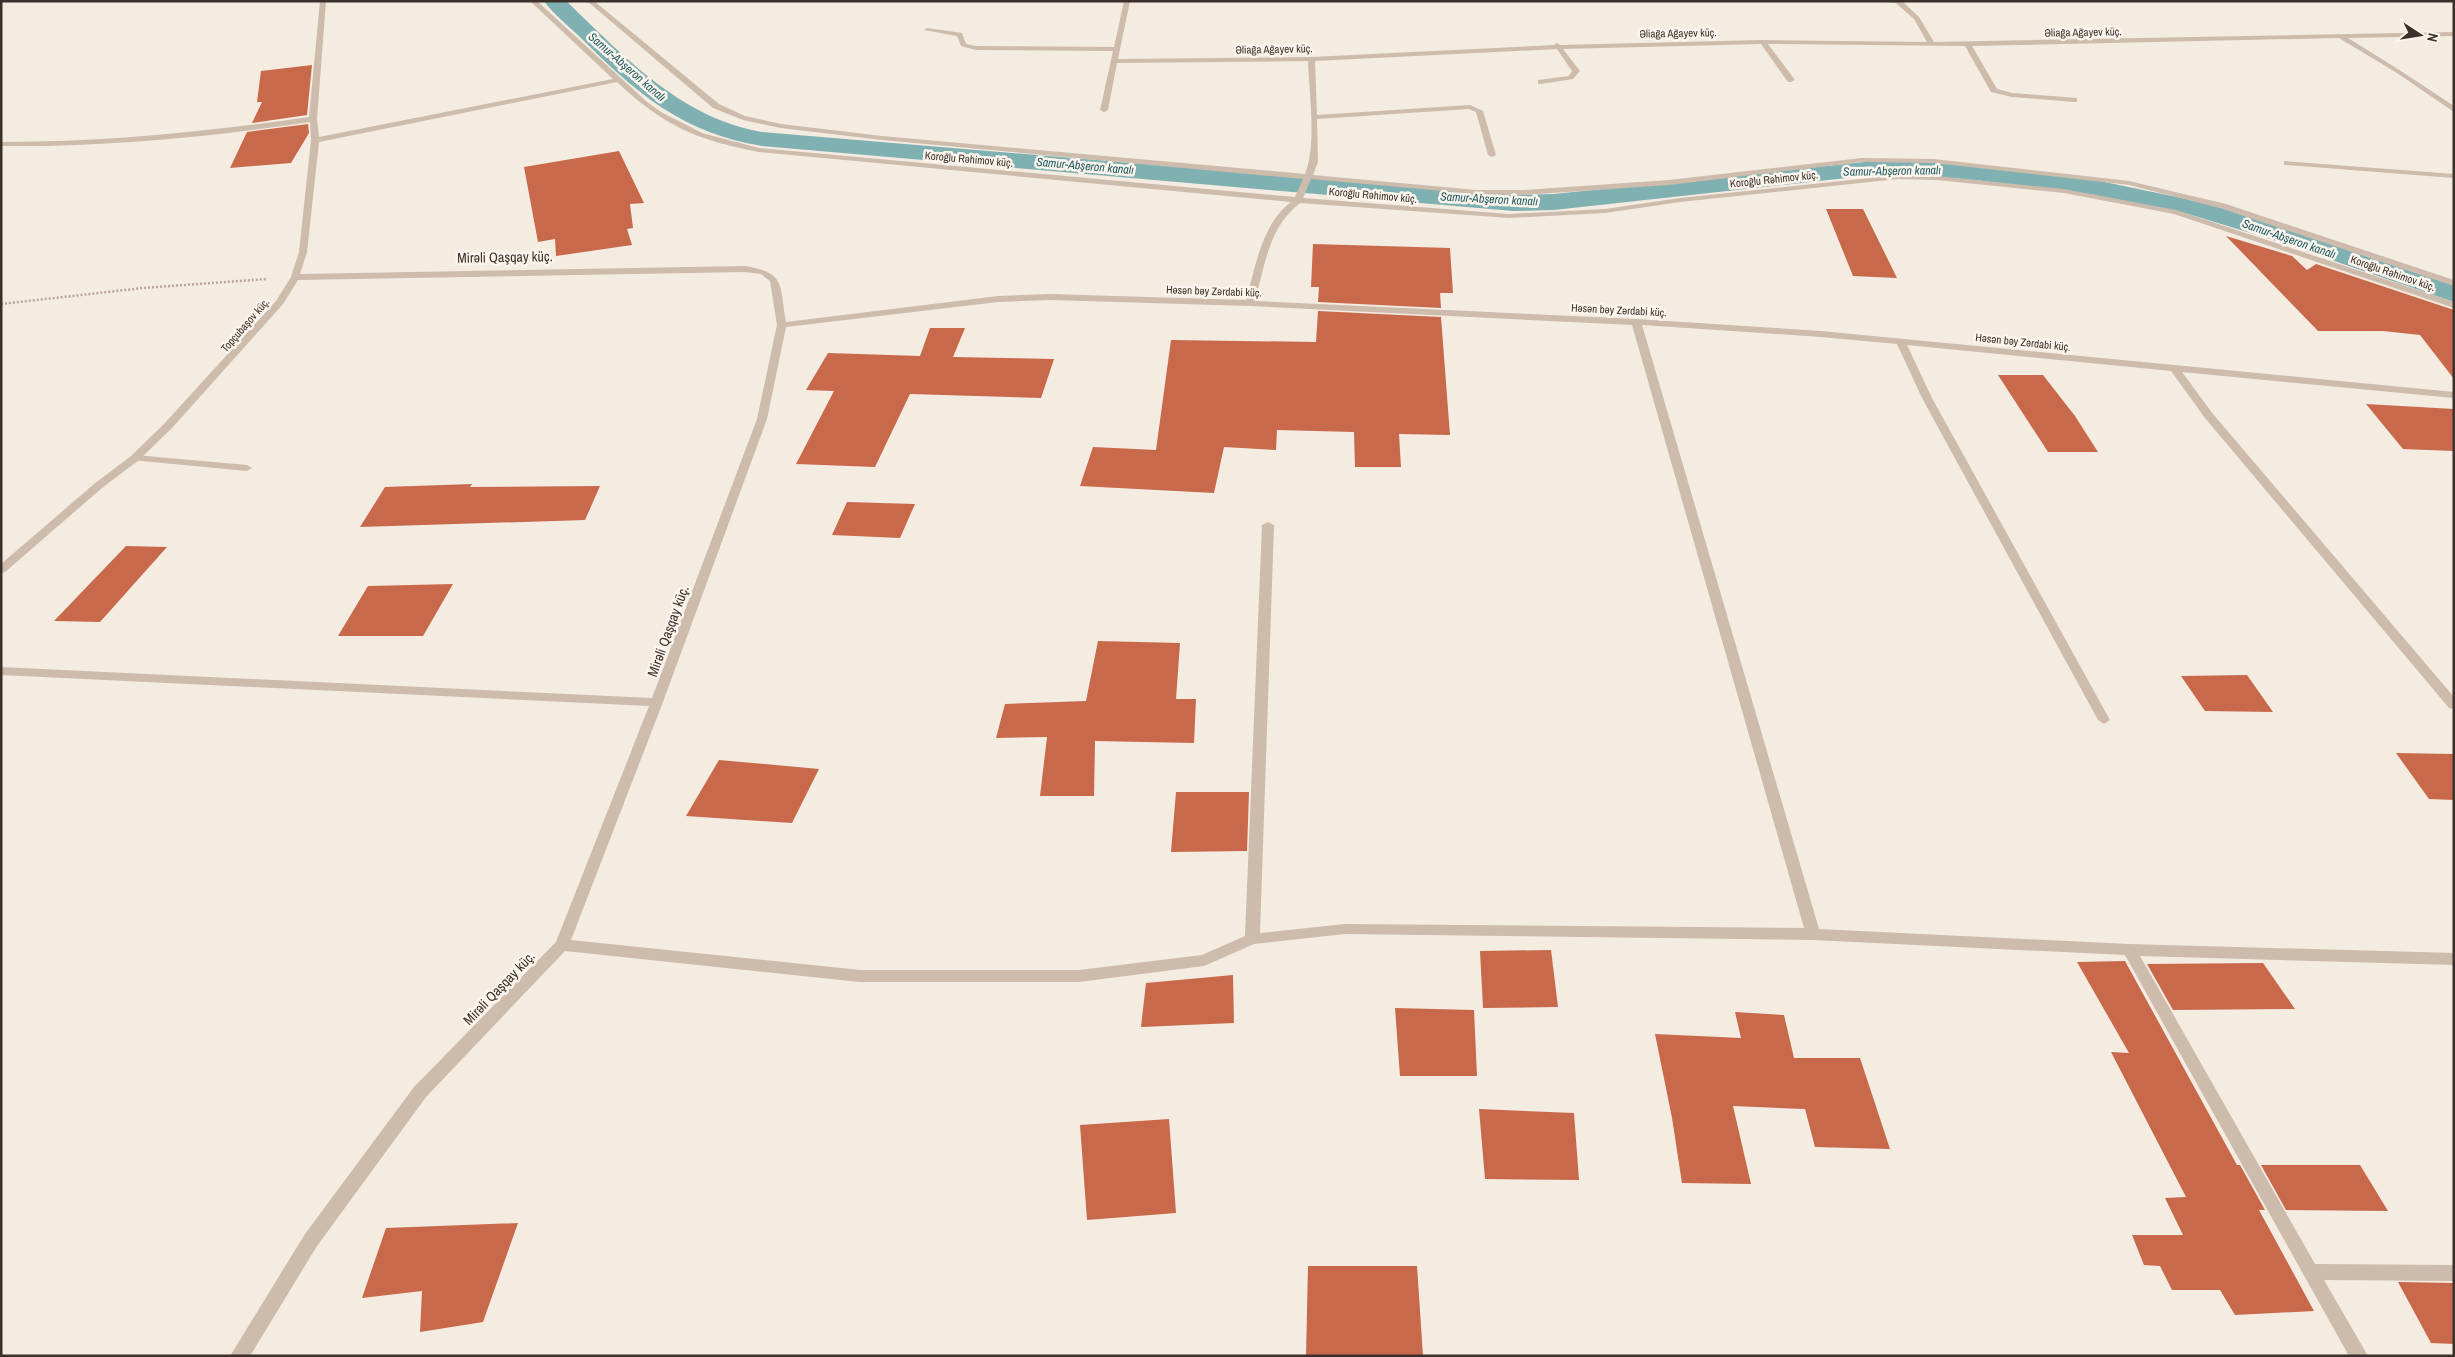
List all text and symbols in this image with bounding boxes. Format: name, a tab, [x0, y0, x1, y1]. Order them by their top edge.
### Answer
north arrow	[2395, 10, 2445, 60]
street label: Əliağa Ağayev küç.	[2044, 24, 2122, 40]
street label: Əliağa Ağayev küç.	[1639, 25, 1717, 41]
water label: Samur-Abşeron kanalı	[585, 29, 669, 105]
text: N	[2423, 32, 2442, 44]
street label: Əliağa Ağayev küç.	[1235, 41, 1313, 57]
street label: Koroğlu Rəhimov küç.	[924, 148, 1014, 170]
water label: Samur-Abşeron kanalı	[1036, 154, 1135, 178]
water label: Samur-Abşeron kanalı	[1843, 162, 1941, 180]
street label: Koroğlu Rəhimov küç.	[1729, 167, 1819, 191]
street label: Koroğlu Rəhimov küç.	[1328, 184, 1418, 206]
water label: Samur-Abşeron kanalı	[1440, 188, 1539, 210]
water label: Samur-Abşeron kanalı	[2240, 215, 2338, 263]
street label: Mirəli Qaşqay küç.	[457, 247, 553, 267]
street label: Koroğlu Rəhimov küç.	[2349, 252, 2437, 294]
street label: Həsən bəy Zərdabi küç.	[1166, 282, 1262, 300]
street label: Topçubaşov küç.	[218, 295, 272, 355]
street label: Həsən bəy Zərdabi küç.	[1571, 301, 1667, 319]
street label: Həsən bəy Zərdabi küç.	[1975, 330, 2071, 354]
street label: Mirəli Qaşqay küç.	[643, 583, 693, 679]
street label: Mirəli Qaşqay küç.	[459, 947, 539, 1029]

